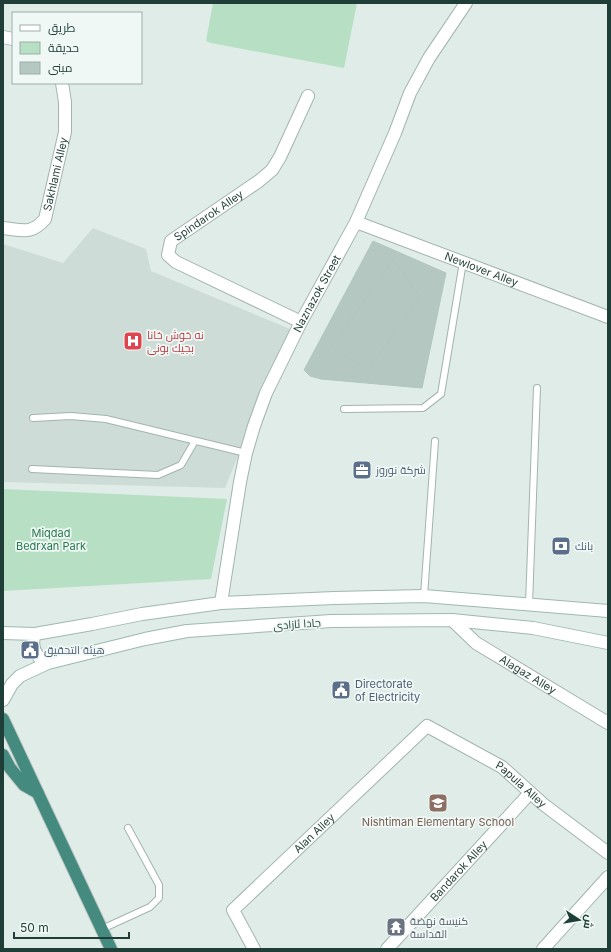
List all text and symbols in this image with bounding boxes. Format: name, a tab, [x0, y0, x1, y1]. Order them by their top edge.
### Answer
legend	[12, 12, 142, 84]
text: طريق	[48, 20, 76, 35]
text: حديقة	[48, 40, 79, 55]
text: مبنى	[48, 60, 73, 75]
street label: Sakhlami Alley	[40, 136, 71, 212]
street label: Spindarok Alley	[171, 187, 246, 244]
street label: Newlover Alley	[443, 249, 520, 289]
street label: Naznazok Street	[290, 252, 344, 335]
place label: نه خوش خانا بجيك بونىَ	[147, 328, 204, 355]
hospital icon: نه خوش خانا بجيك بونىَ	[122, 330, 144, 352]
office icon: شركة نوروز	[351, 459, 373, 481]
place label: شركة نوروز	[375, 463, 426, 477]
park label: Miqdad Bedrxan Park	[16, 526, 86, 553]
bank icon: بانك	[550, 535, 572, 557]
place label: بانك	[575, 539, 593, 553]
street label: جادا ئازادی	[273, 615, 321, 633]
public building icon: هيئة التحقيق	[19, 639, 41, 661]
place label: هيئة التحقيق	[44, 643, 105, 657]
street label: Alagaz Alley	[497, 652, 559, 697]
place label: Directorate of Electricity	[355, 677, 420, 704]
public building icon: Directorate of Electricity	[330, 679, 352, 701]
street label: Papula Alley	[493, 758, 550, 811]
school or university icon: Nishtiman Elementary School	[427, 792, 449, 814]
street label: Alan Alley	[291, 810, 338, 856]
place label: Nishtiman Elementary School	[362, 815, 514, 829]
street label: Bandarok Alley	[427, 837, 490, 904]
north arrow	[559, 900, 599, 940]
scale bar	[14, 914, 129, 940]
place label: كنيسة نهضة القداسة	[410, 914, 468, 941]
text: ش	[580, 914, 597, 930]
temple icon: كنيسة نهضة القداسة	[385, 916, 407, 938]
text: 50 m	[20, 920, 49, 935]

